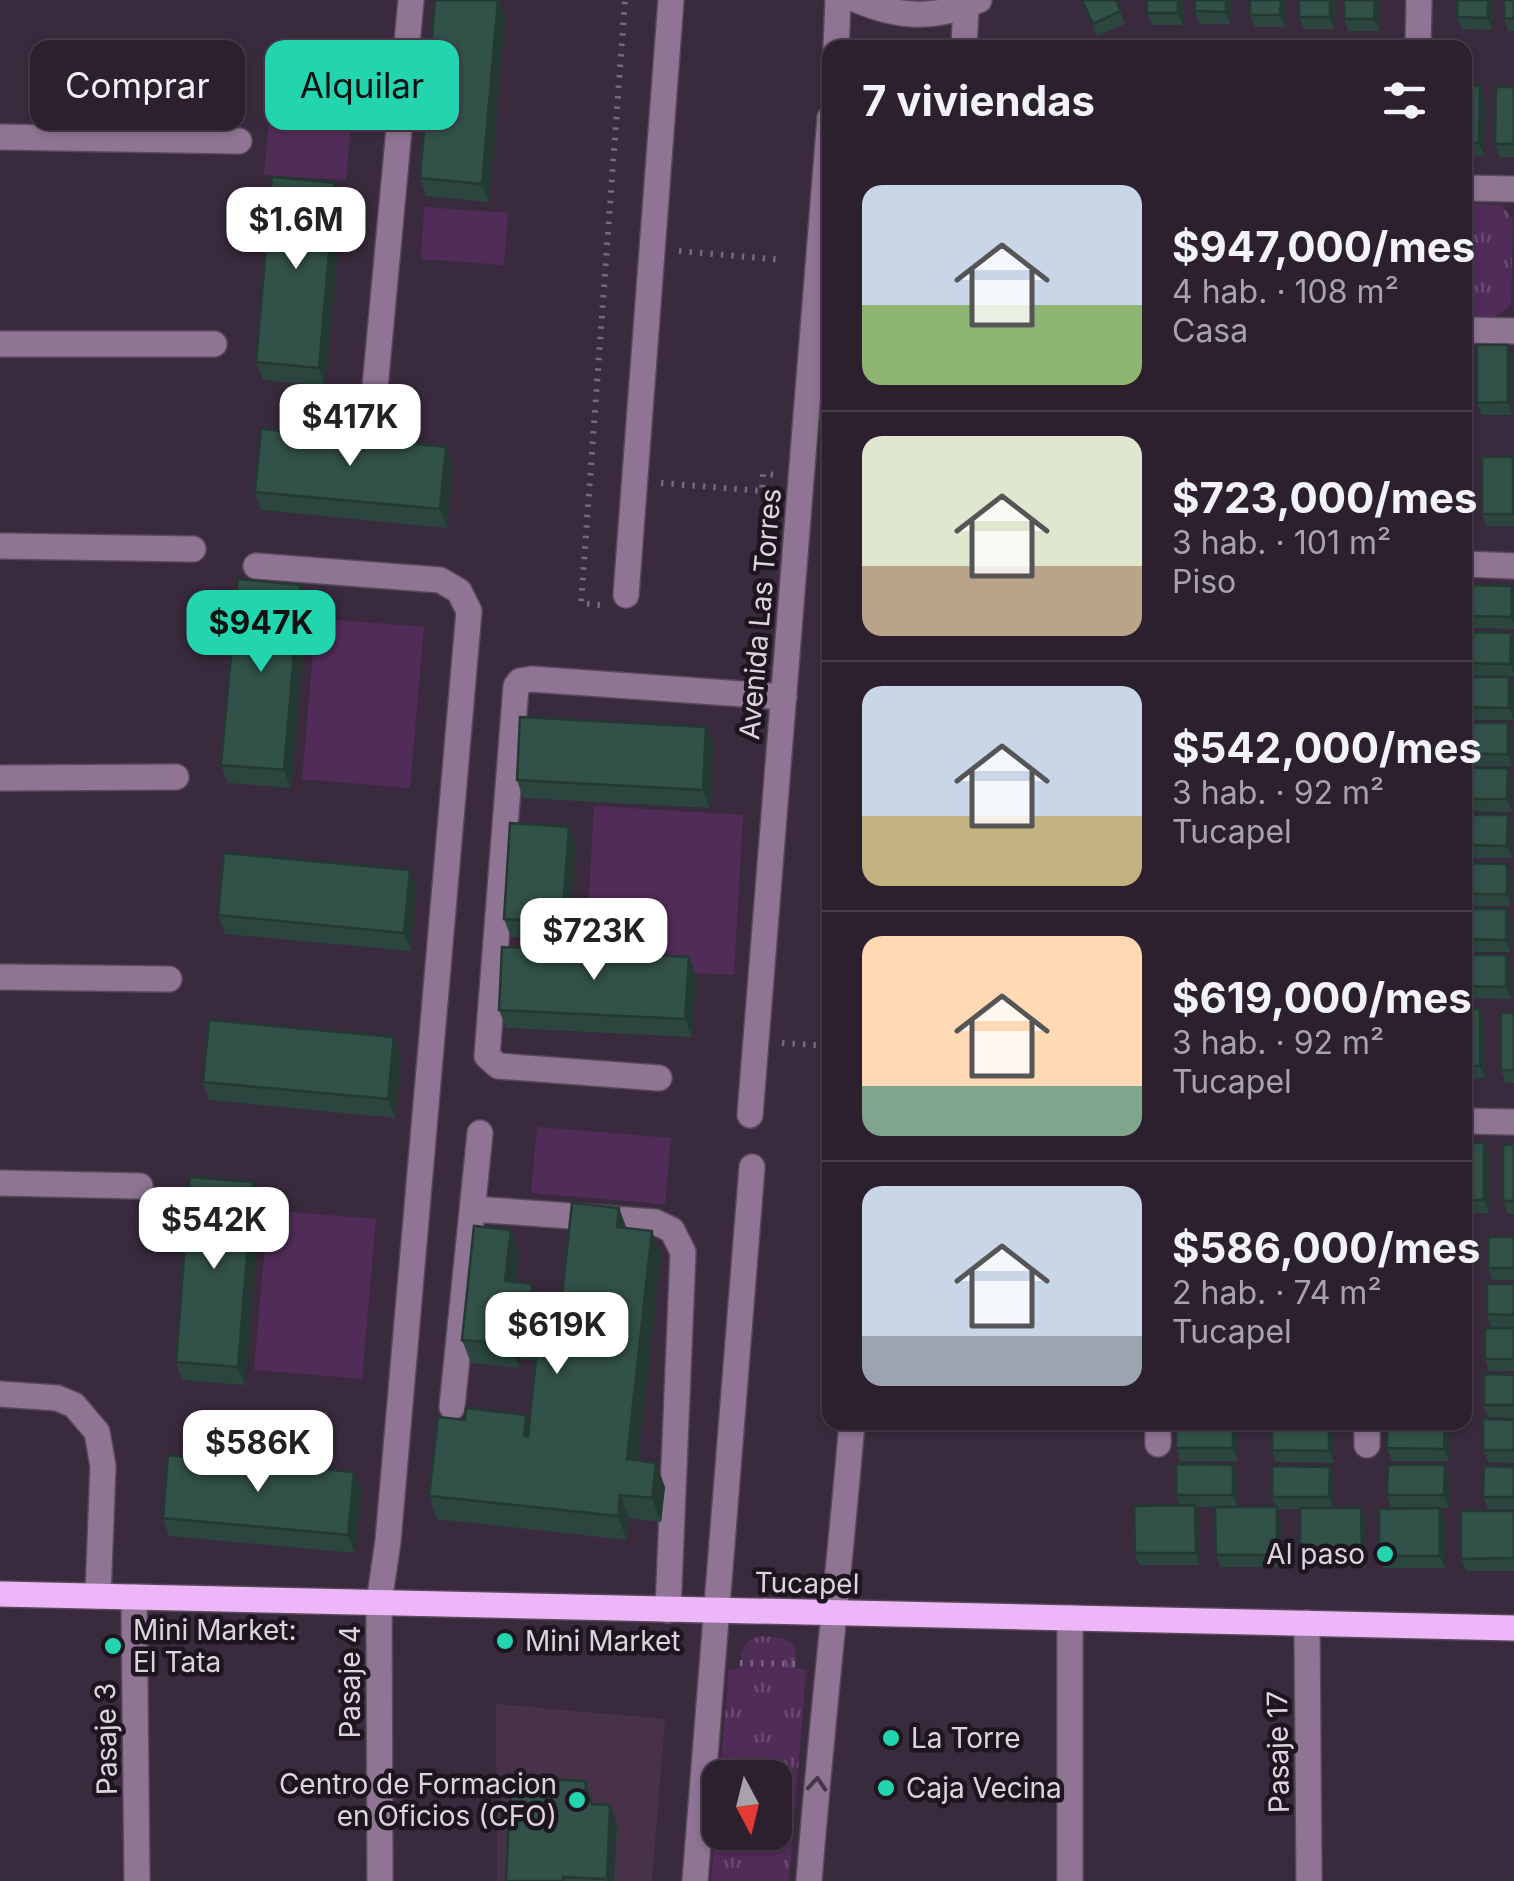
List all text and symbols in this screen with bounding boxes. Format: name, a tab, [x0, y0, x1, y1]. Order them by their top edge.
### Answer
chip: Comprar	[30, 40, 245, 130]
chip: Alquilar	[265, 40, 459, 130]
icon: filters	[1377, 73, 1432, 128]
text: 7 viviendas	[862, 75, 1095, 126]
pin: $1.6M	[226, 187, 366, 272]
text: $1.6M	[248, 200, 344, 239]
text: $947,000/mes	[1172, 221, 1475, 272]
icon: home	[942, 225, 1062, 345]
text: 4 hab. · 108 m²	[1172, 272, 1399, 311]
text: Casa	[1172, 311, 1248, 350]
pin: $417K	[280, 384, 420, 469]
text: $417K	[302, 397, 398, 436]
text: $723,000/mes	[1172, 472, 1478, 523]
icon: home	[942, 476, 1062, 596]
street label: Avenida Las Torres	[732, 487, 788, 741]
text: 3 hab. · 101 m²	[1172, 523, 1391, 562]
text: Piso	[1172, 562, 1236, 601]
pin: $947K	[191, 590, 331, 675]
text: $947K	[209, 603, 314, 642]
text: $542,000/mes	[1172, 722, 1482, 773]
icon: home	[942, 726, 1062, 846]
text: 3 hab. · 92 m²	[1172, 773, 1384, 812]
text: Tucapel	[1172, 812, 1292, 851]
pin: $723K	[524, 898, 664, 983]
text: $723K	[542, 911, 646, 950]
text: $619,000/mes	[1172, 972, 1472, 1023]
icon: home	[942, 976, 1062, 1096]
text: 3 hab. · 92 m²	[1172, 1023, 1384, 1062]
text: Tucapel	[1172, 1062, 1292, 1101]
pin: $542K	[144, 1187, 284, 1272]
text: $542K	[161, 1200, 267, 1239]
text: $586,000/mes	[1172, 1222, 1481, 1273]
icon: home	[942, 1226, 1062, 1346]
text: 2 hab. · 74 m²	[1172, 1273, 1382, 1312]
pin: $619K	[487, 1292, 627, 1377]
text: $619K	[507, 1305, 607, 1344]
text: Tucapel	[1172, 1312, 1292, 1351]
pin: $586K	[188, 1410, 328, 1495]
text: $586K	[205, 1423, 311, 1462]
place label: Al paso	[1266, 1537, 1365, 1571]
marker: Al paso	[1374, 1543, 1396, 1565]
street label: Tucapel	[754, 1565, 860, 1601]
place label: Mini Market: El Tata	[133, 1613, 297, 1679]
place label: Mini Market	[525, 1624, 681, 1658]
street label: Pasaje 4	[333, 1625, 367, 1739]
marker: Mini Market	[494, 1630, 516, 1652]
marker: Mini Market: El Tata	[102, 1635, 124, 1657]
street label: Pasaje 3	[88, 1683, 124, 1795]
street label: Pasaje 17	[1260, 1691, 1296, 1813]
place label: La Torre	[911, 1721, 1020, 1755]
marker: La Torre	[880, 1727, 902, 1749]
north arrow	[702, 1760, 792, 1850]
map controls	[702, 1760, 792, 1850]
place label: Centro de Formacion en Oficios (CFO)	[279, 1767, 557, 1833]
place label: Caja Vecina	[906, 1771, 1062, 1805]
one-way arrow	[805, 1775, 827, 1791]
marker: Caja Vecina	[875, 1777, 897, 1799]
marker: Centro de Formacion en Oficios (CFO)	[566, 1789, 588, 1811]

